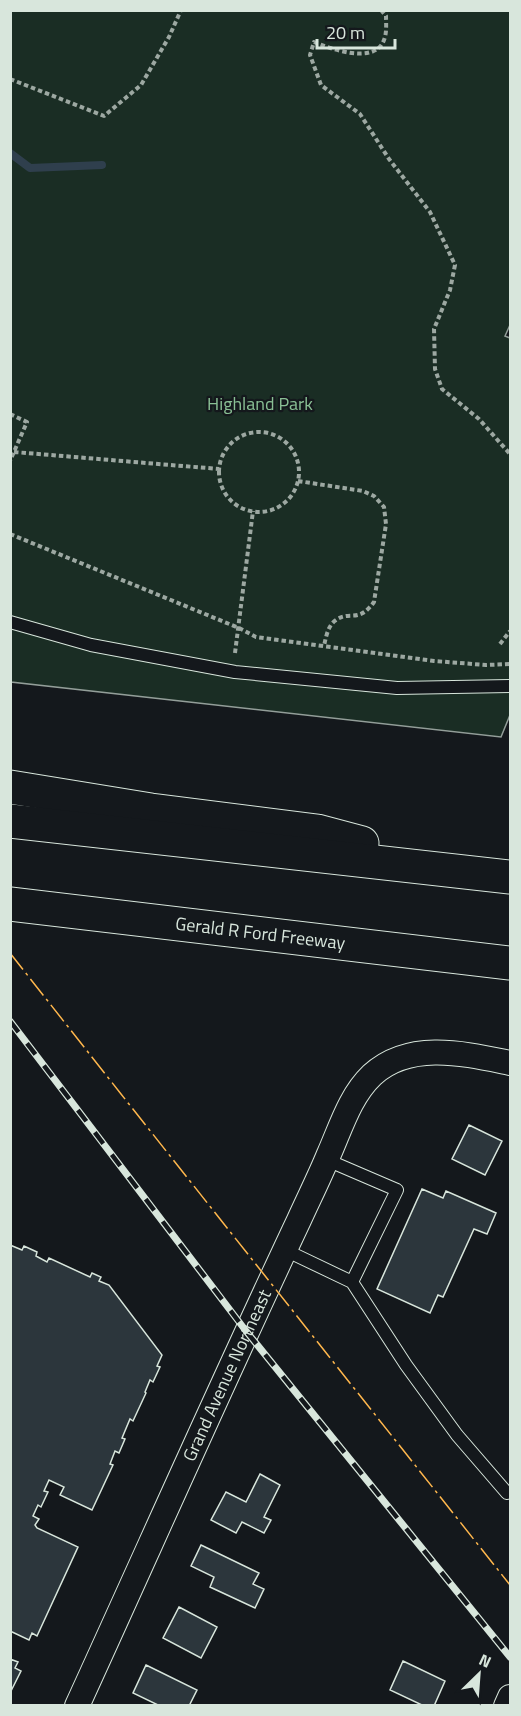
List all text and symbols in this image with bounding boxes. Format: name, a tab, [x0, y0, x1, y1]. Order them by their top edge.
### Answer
scale bar	[317, 12, 395, 50]
text: 20 m	[326, 19, 365, 46]
park label: Highland Park	[207, 390, 313, 417]
street label: Gerald R Ford Freeway	[174, 910, 347, 956]
street label: Grand Avenue Northeast	[176, 1284, 278, 1466]
north arrow	[449, 1644, 509, 1704]
text: N	[475, 1647, 495, 1674]

